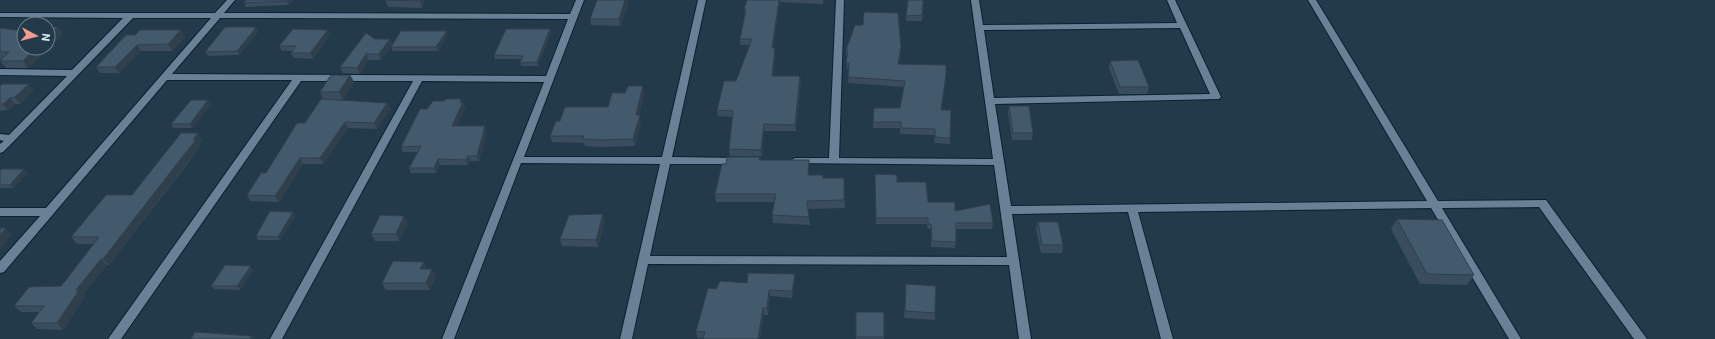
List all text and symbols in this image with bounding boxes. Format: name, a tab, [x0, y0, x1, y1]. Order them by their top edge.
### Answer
north arrow	[16, 16, 56, 56]
text: N	[38, 33, 52, 42]

